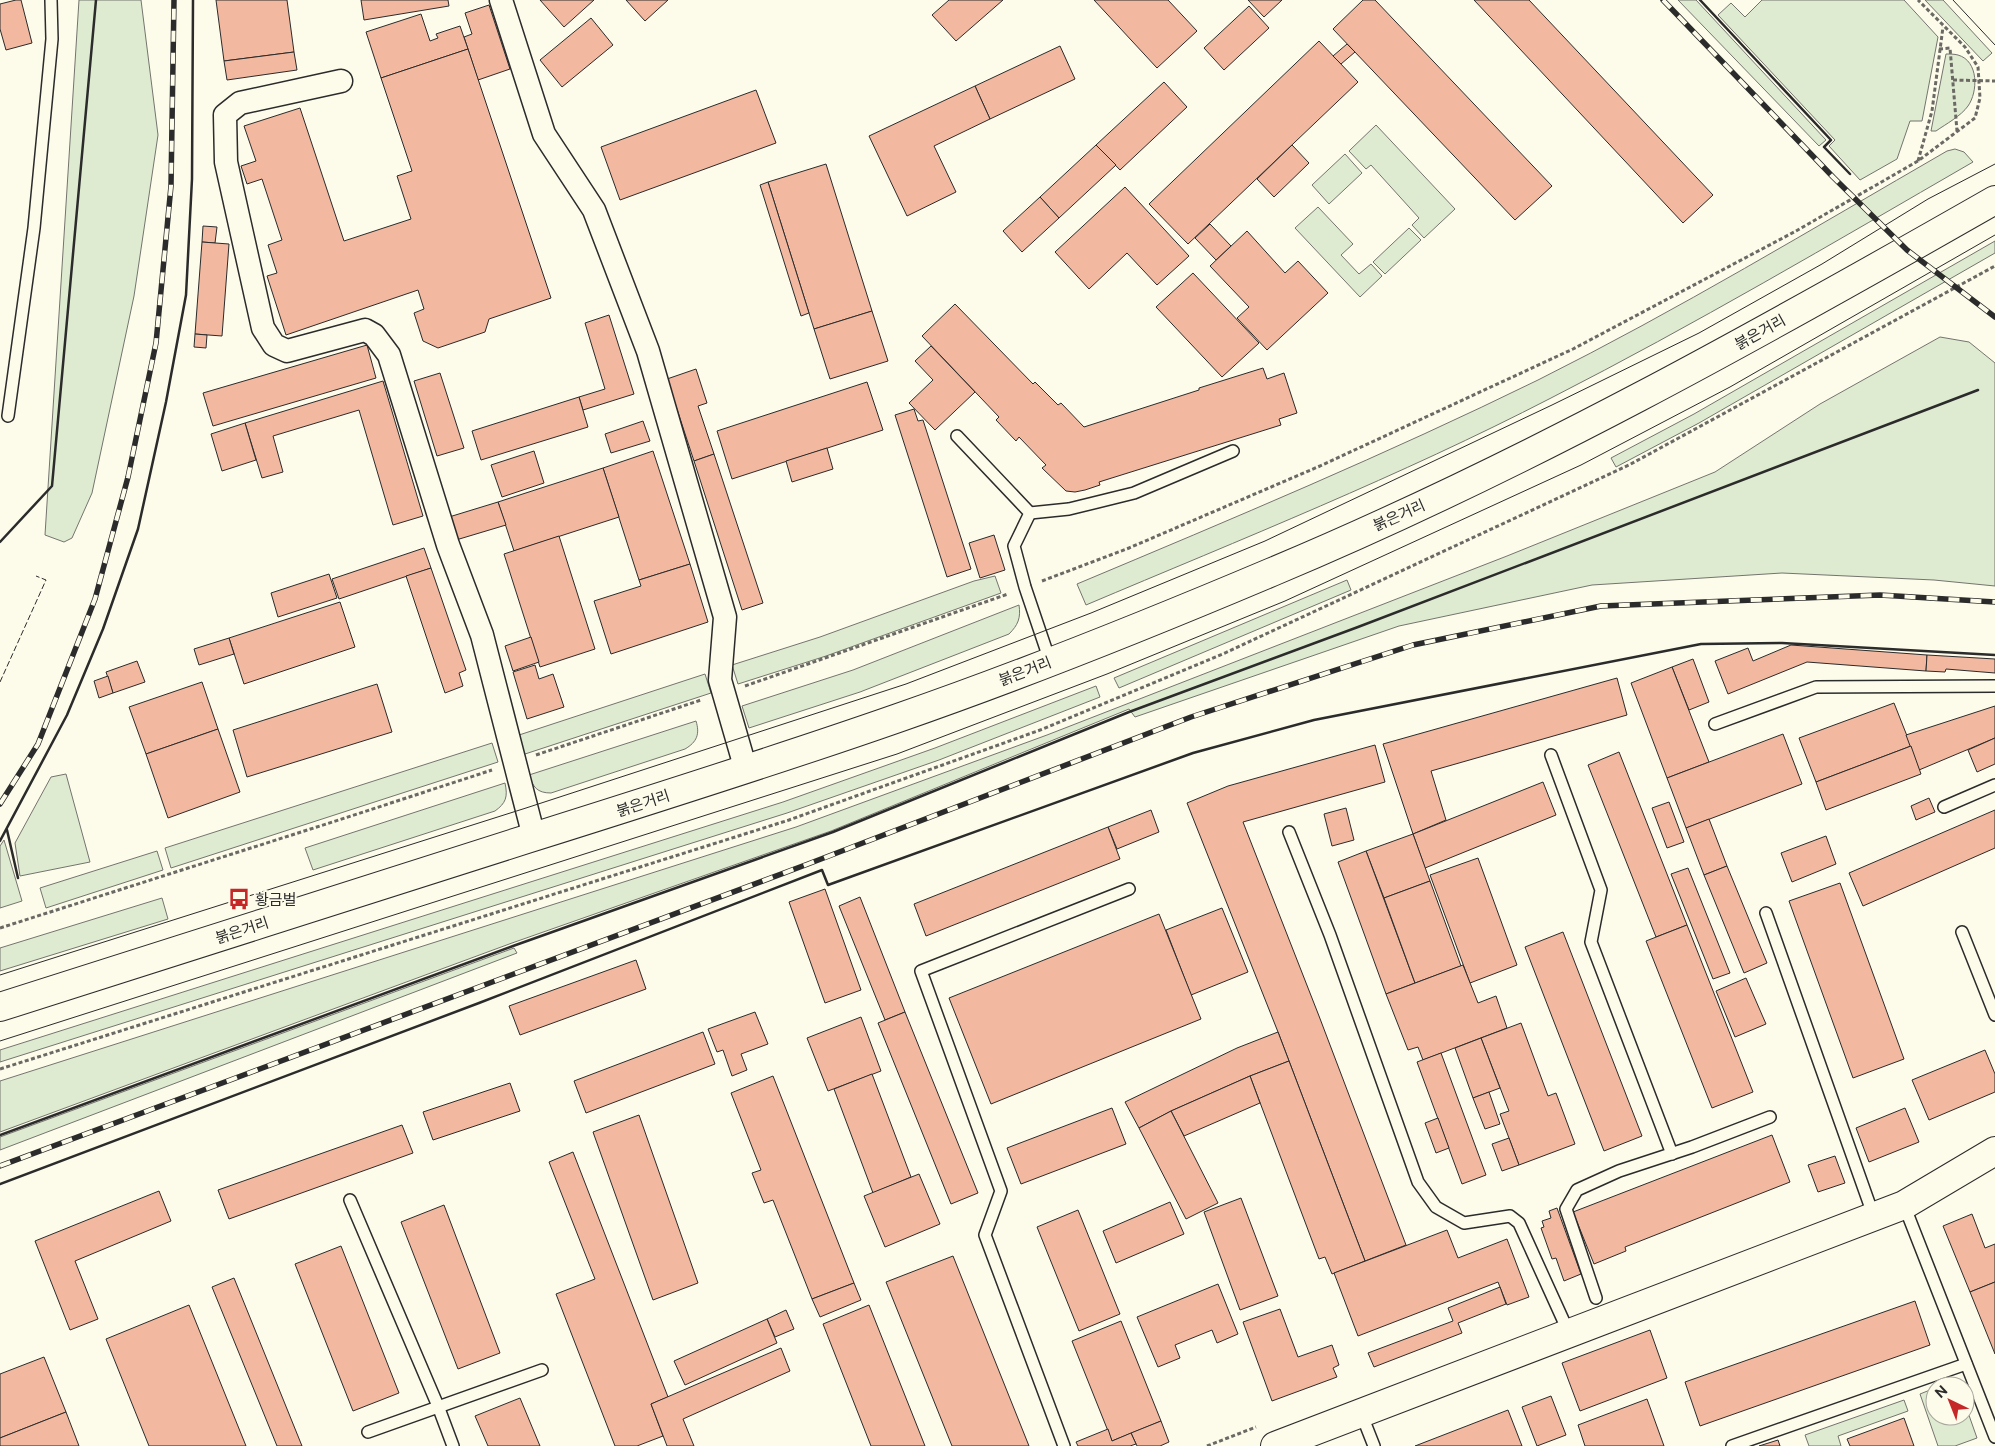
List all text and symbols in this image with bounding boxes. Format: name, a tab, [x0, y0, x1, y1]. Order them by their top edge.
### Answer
street label: 붉은거리	[1732, 311, 1788, 353]
street label: 붉은거리	[1370, 496, 1428, 534]
street label: 붉은거리	[996, 653, 1054, 689]
street label: 붉은거리	[614, 786, 672, 820]
bus stop icon: 황금벌	[226, 886, 252, 912]
place label: 황금벌	[255, 891, 296, 908]
street label: 붉은거리	[213, 913, 271, 947]
north arrow	[1925, 1376, 1975, 1426]
text: N	[1932, 1382, 1951, 1401]

